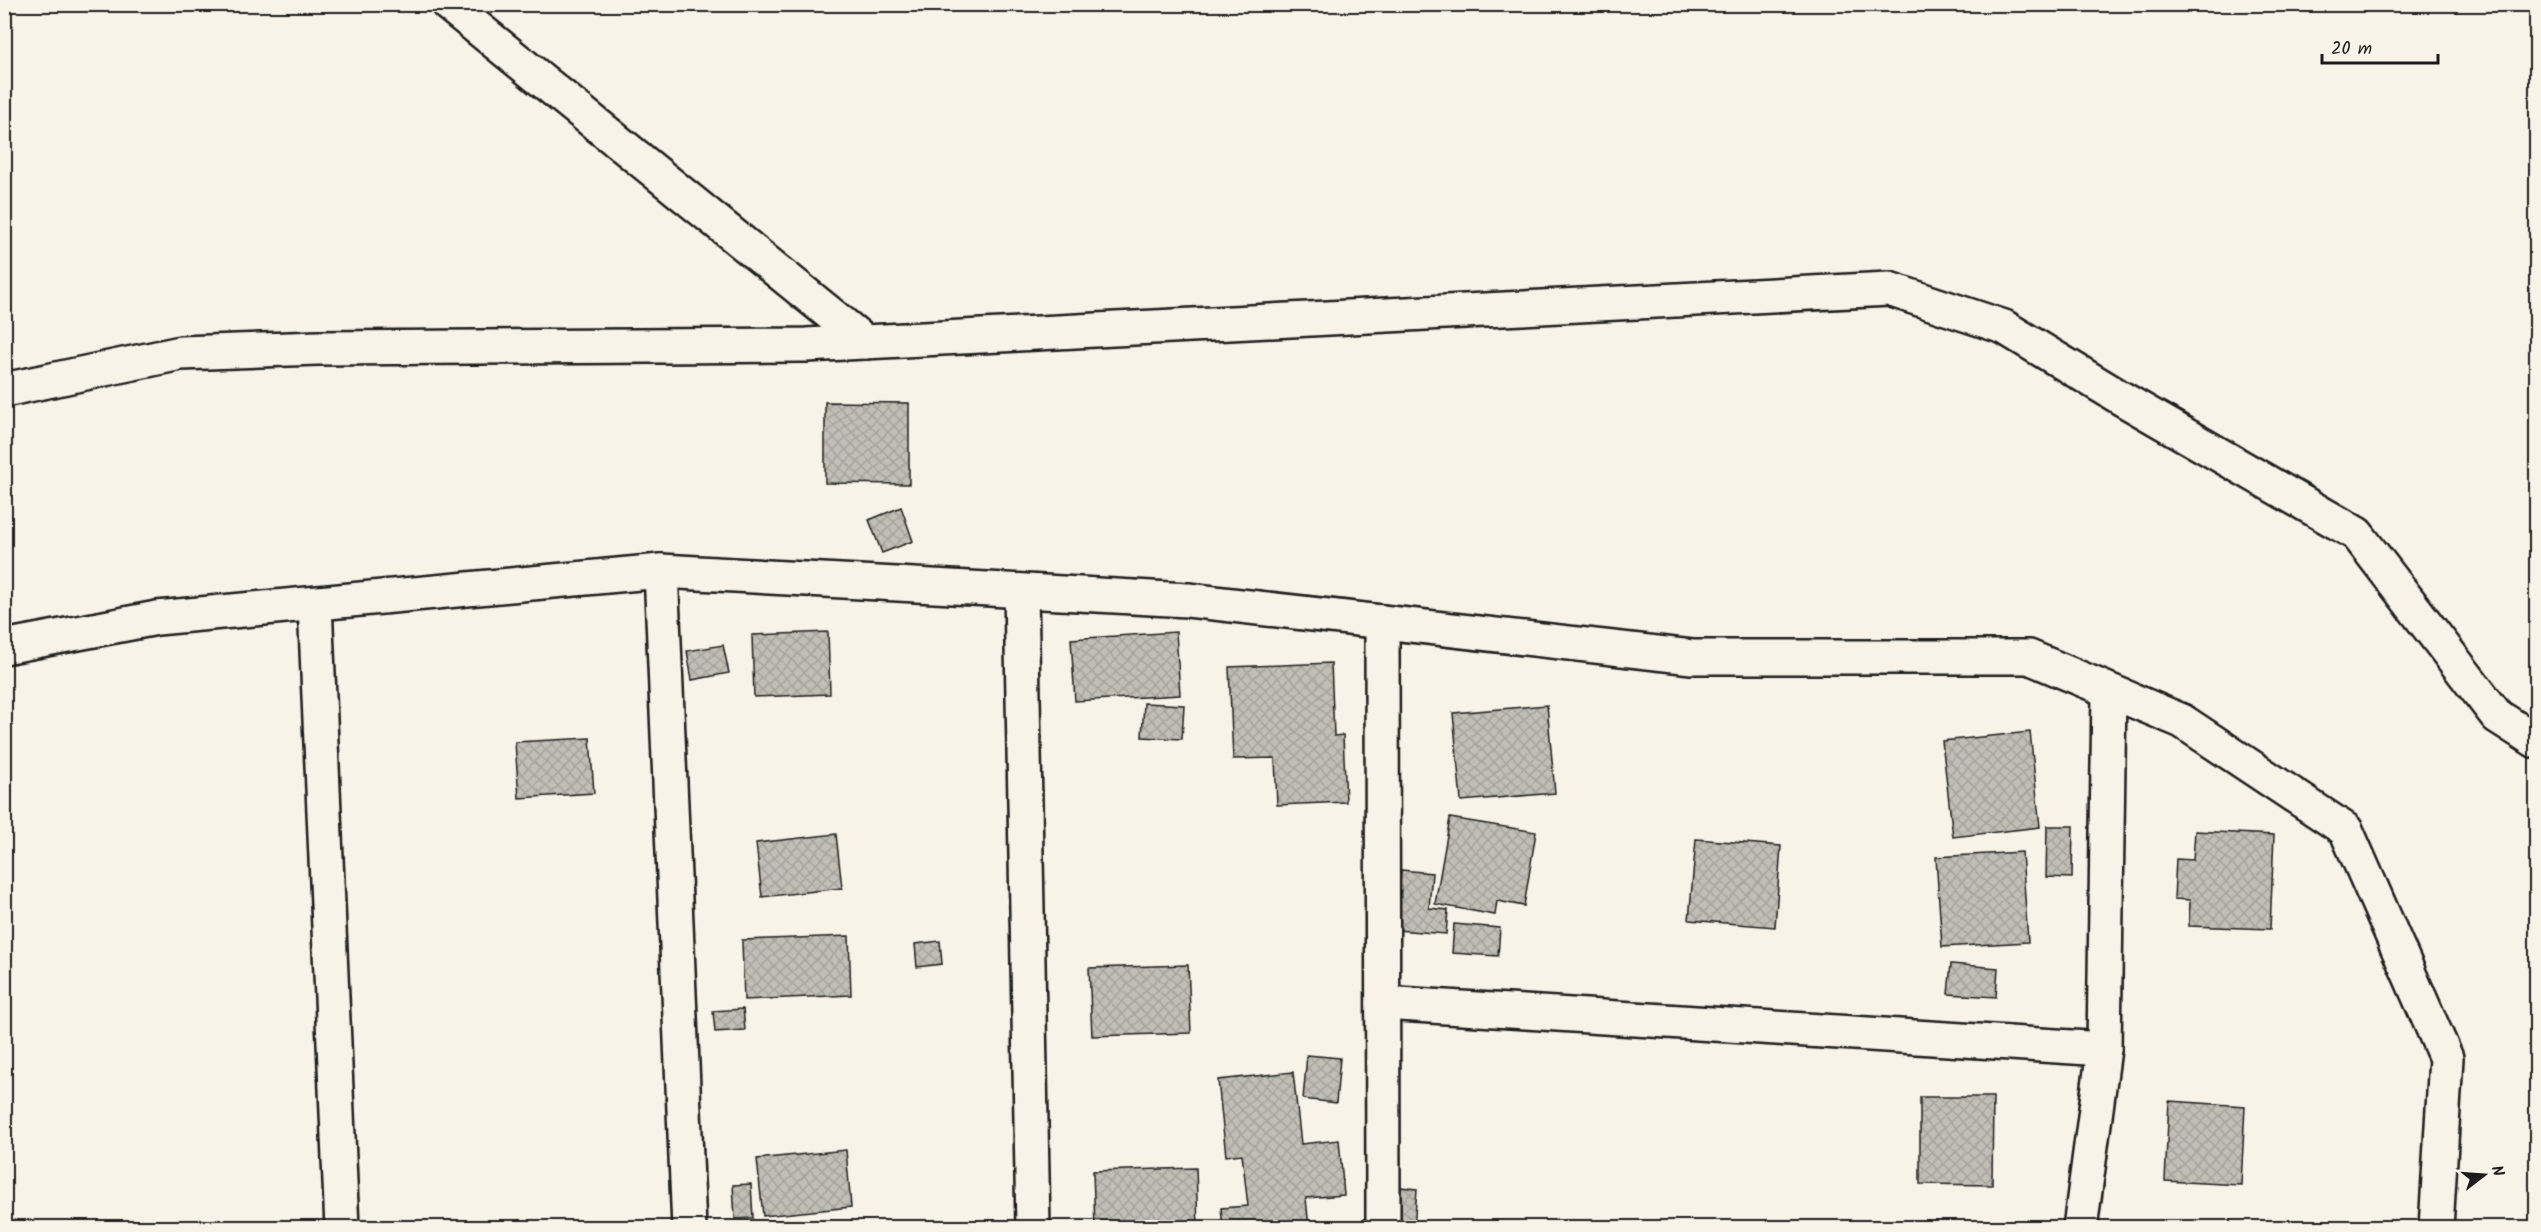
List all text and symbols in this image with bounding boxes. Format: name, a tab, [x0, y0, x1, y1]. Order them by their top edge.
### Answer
scale bar	[2322, 27, 2438, 65]
text: 20 m	[2331, 35, 2372, 64]
north arrow	[2454, 1145, 2514, 1205]
text: N	[2483, 1163, 2510, 1180]

